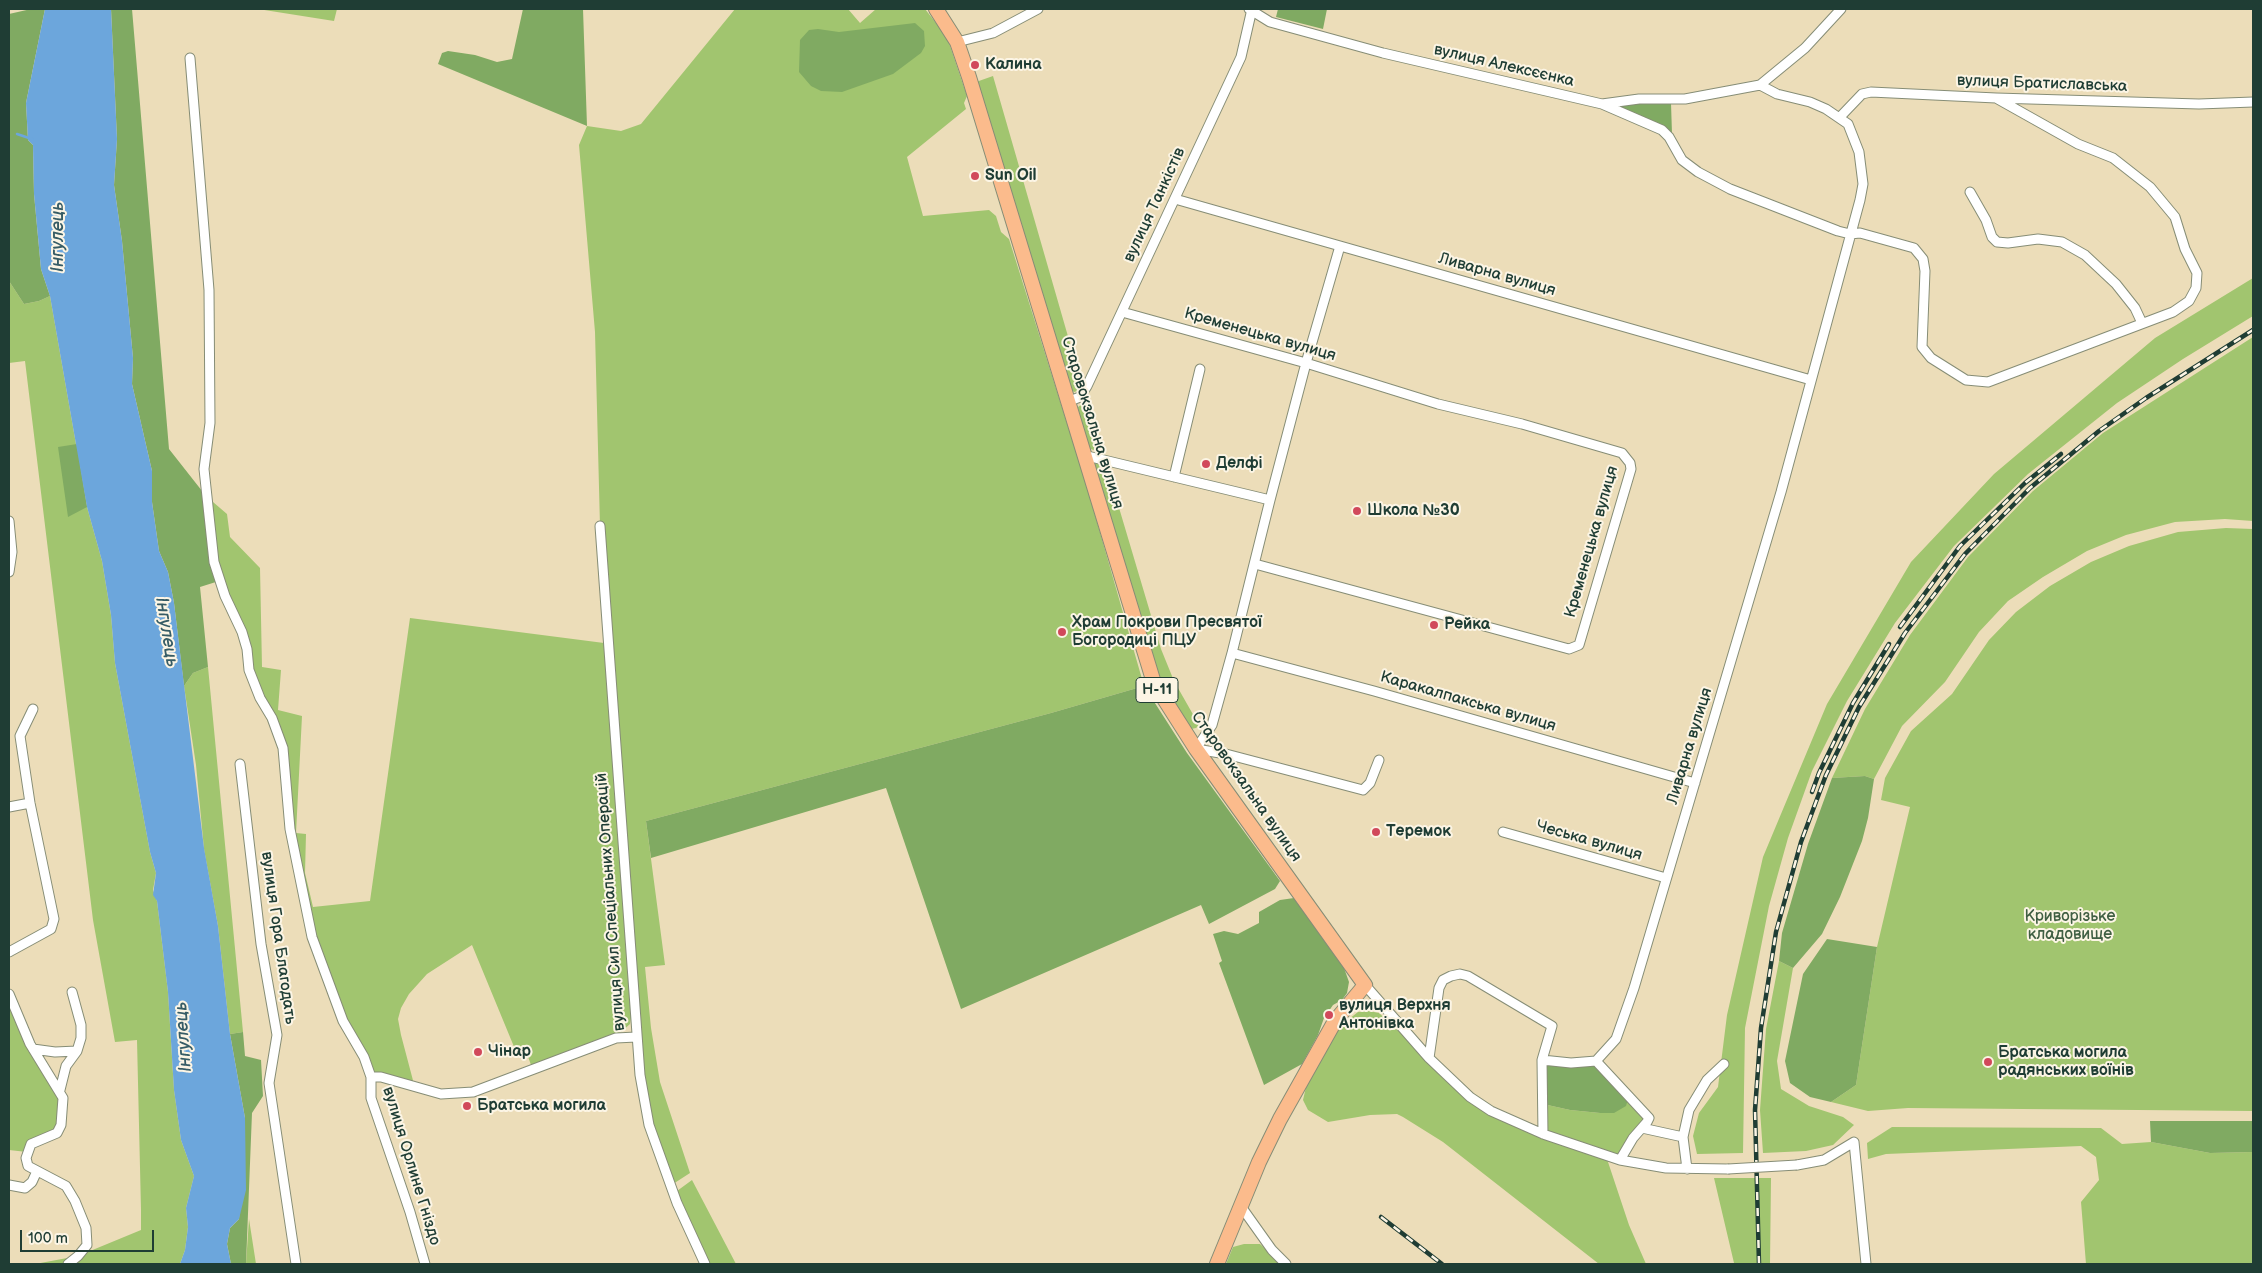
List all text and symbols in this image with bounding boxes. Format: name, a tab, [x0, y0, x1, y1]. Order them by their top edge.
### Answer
street label: вулиця Алексєєнка	[1432, 40, 1576, 92]
place label: Калина	[985, 55, 1041, 75]
marker: Калина	[969, 59, 981, 71]
street label: вулиця Братиславська	[1956, 71, 2128, 97]
street label: вулиця Танкістів	[1120, 145, 1190, 265]
place label: Sun Oil	[985, 166, 1037, 186]
marker: Sun Oil	[969, 170, 981, 182]
water label: Інгулець	[47, 202, 69, 272]
street label: Ливарна вулиця	[1436, 249, 1558, 301]
street label: Кременецька вулиця	[1182, 304, 1338, 366]
street label: Старовокзальна вулиця	[1057, 335, 1127, 511]
place label: Делфі	[1216, 454, 1263, 474]
marker: Делфі	[1200, 458, 1212, 470]
street label: Кременецька вулиця	[1561, 464, 1623, 620]
place label: Школа №30	[1367, 501, 1460, 521]
marker: Школа №30	[1351, 505, 1363, 517]
water label: Інгулець	[150, 596, 182, 668]
place label: Храм Покрови Пресвятої Богородиці ПЦУ	[1072, 613, 1262, 651]
place label: Рейка	[1444, 615, 1490, 635]
marker: Рейка	[1428, 619, 1440, 631]
marker: Храм Покрови Пресвятої Богородиці ПЦУ	[1056, 626, 1068, 638]
street label: Каракалпакська вулиця	[1378, 668, 1558, 736]
road number: Н-11	[1136, 678, 1178, 702]
street label: Ливарна вулиця	[1663, 685, 1717, 807]
street label: Старовокзальна вулиця	[1187, 708, 1305, 866]
street label: вулиця Сил Спеціальних Операцій	[592, 772, 630, 1032]
street label: Чеська вулиця	[1534, 817, 1644, 865]
place label: Теремок	[1386, 822, 1451, 842]
marker: Теремок	[1370, 826, 1382, 838]
street label: вулиця Гора Благодать	[256, 850, 300, 1026]
park label: Криворізьке кладовище	[2025, 907, 2115, 945]
place label: вулиця Верхня Антонівка	[1339, 996, 1451, 1034]
water label: Інгулець	[171, 1001, 197, 1073]
marker: вулиця Верхня Антонівка	[1323, 1009, 1335, 1021]
place label: Чінар	[488, 1042, 531, 1062]
place label: Братська могила радянських воїнів	[1998, 1043, 2134, 1081]
marker: Чінар	[472, 1046, 484, 1058]
marker: Братська могила радянських воїнів	[1982, 1056, 1994, 1068]
street label: вулиця Орлине Гніздо	[378, 1084, 444, 1248]
place label: Братська могила	[477, 1096, 606, 1116]
marker: Братська могила	[461, 1100, 473, 1112]
scale bar	[22, 1220, 156, 1252]
text: 100 m	[28, 1229, 68, 1248]

